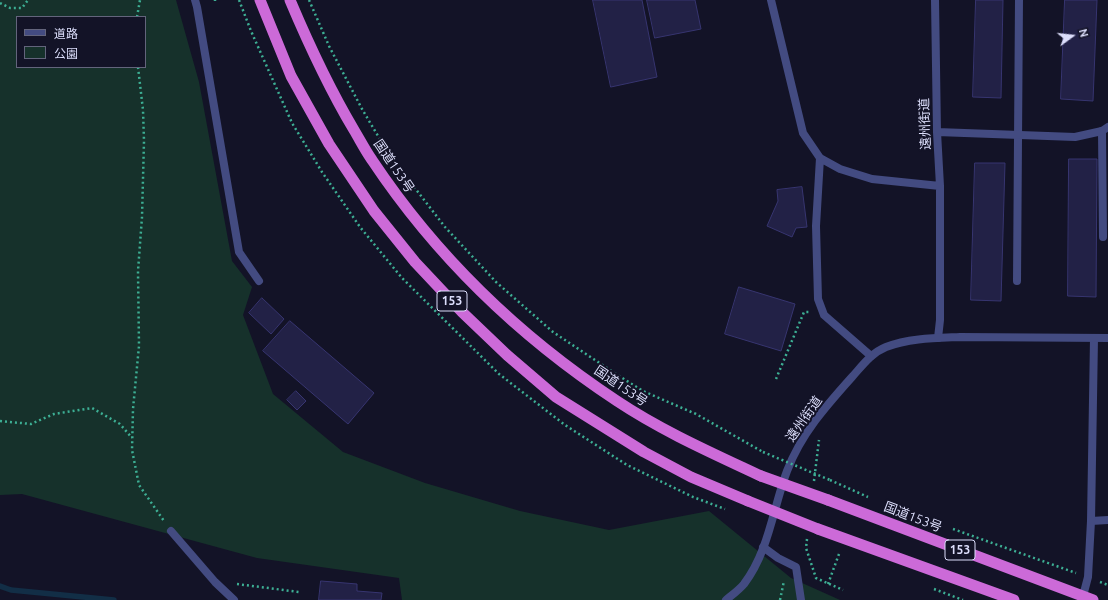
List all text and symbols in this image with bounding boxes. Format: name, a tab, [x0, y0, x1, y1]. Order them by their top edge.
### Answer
legend	[16, 16, 146, 68]
north arrow	[1052, 16, 1092, 56]
text: 道路	[54, 27, 78, 40]
text: N	[1077, 27, 1090, 38]
text: 公園	[54, 47, 78, 60]
street label: 遠州街道	[916, 98, 934, 150]
street label: 国道153号	[370, 136, 418, 196]
road number: 153	[437, 291, 467, 311]
street label: 国道153号	[591, 362, 651, 410]
street label: 遠州街道	[783, 393, 825, 445]
street label: 国道153号	[882, 499, 944, 535]
road number: 153	[945, 540, 975, 560]

